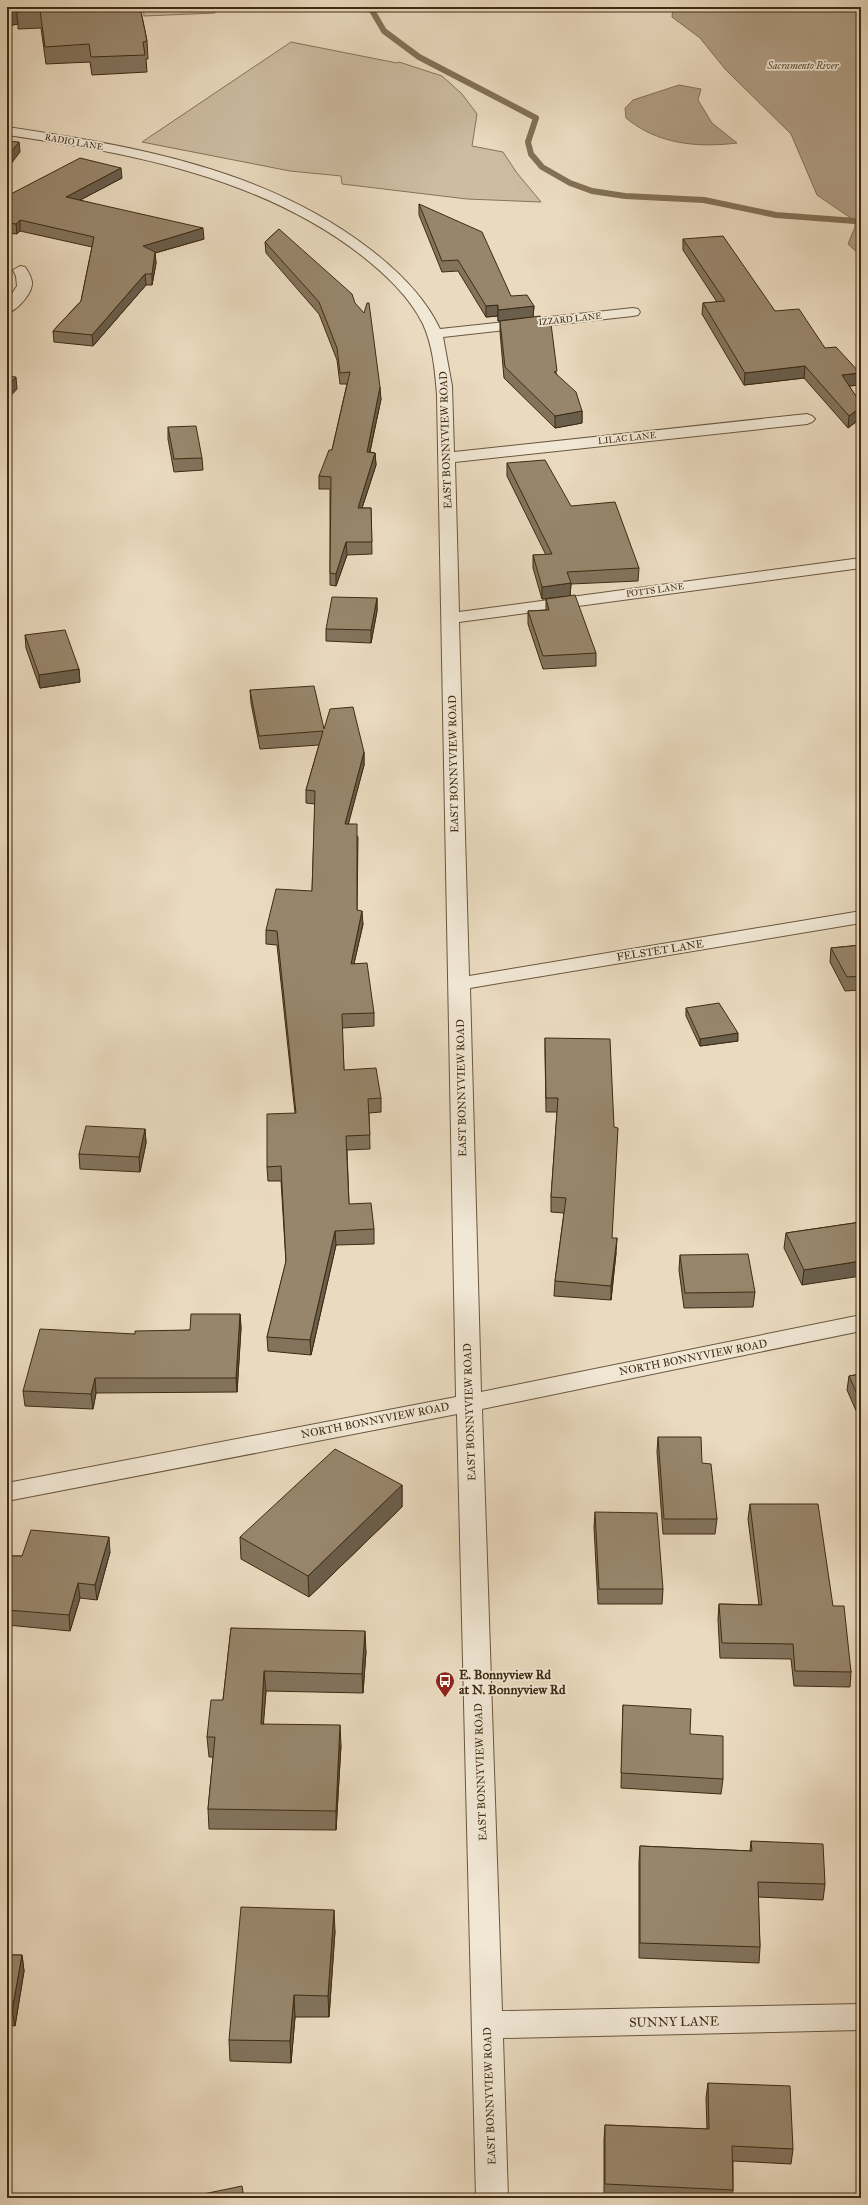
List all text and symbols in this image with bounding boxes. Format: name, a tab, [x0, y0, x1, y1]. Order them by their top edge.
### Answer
water label: Sacramento River	[766, 60, 839, 72]
street label: RADIO LANE	[44, 131, 105, 152]
street label: IZZARD LANE	[538, 310, 603, 327]
street label: EAST BONNYVIEW ROAD	[437, 371, 454, 509]
street label: LILAC LANE	[597, 429, 657, 446]
street label: POTTS LANE	[625, 580, 685, 599]
street label: EAST BONNYVIEW ROAD	[446, 695, 461, 833]
street label: FELSTET LANE	[616, 937, 705, 964]
street label: EAST BONNYVIEW ROAD	[454, 1019, 469, 1157]
street label: NORTH BONNYVIEW ROAD	[618, 1337, 769, 1378]
street label: EAST BONNYVIEW ROAD	[461, 1343, 478, 1481]
street label: NORTH BONNYVIEW ROAD	[300, 1400, 451, 1441]
place label: E. Bonnyview Rd at N. Bonnyview Rd	[459, 1667, 566, 1698]
bus stop icon: E. Bonnyview Rd at N. Bonnyview Rd	[434, 1670, 456, 1698]
street label: EAST BONNYVIEW ROAD	[472, 1703, 489, 1841]
street label: SUNNY LANE	[629, 2013, 719, 2031]
street label: EAST BONNYVIEW ROAD	[481, 2027, 498, 2165]

